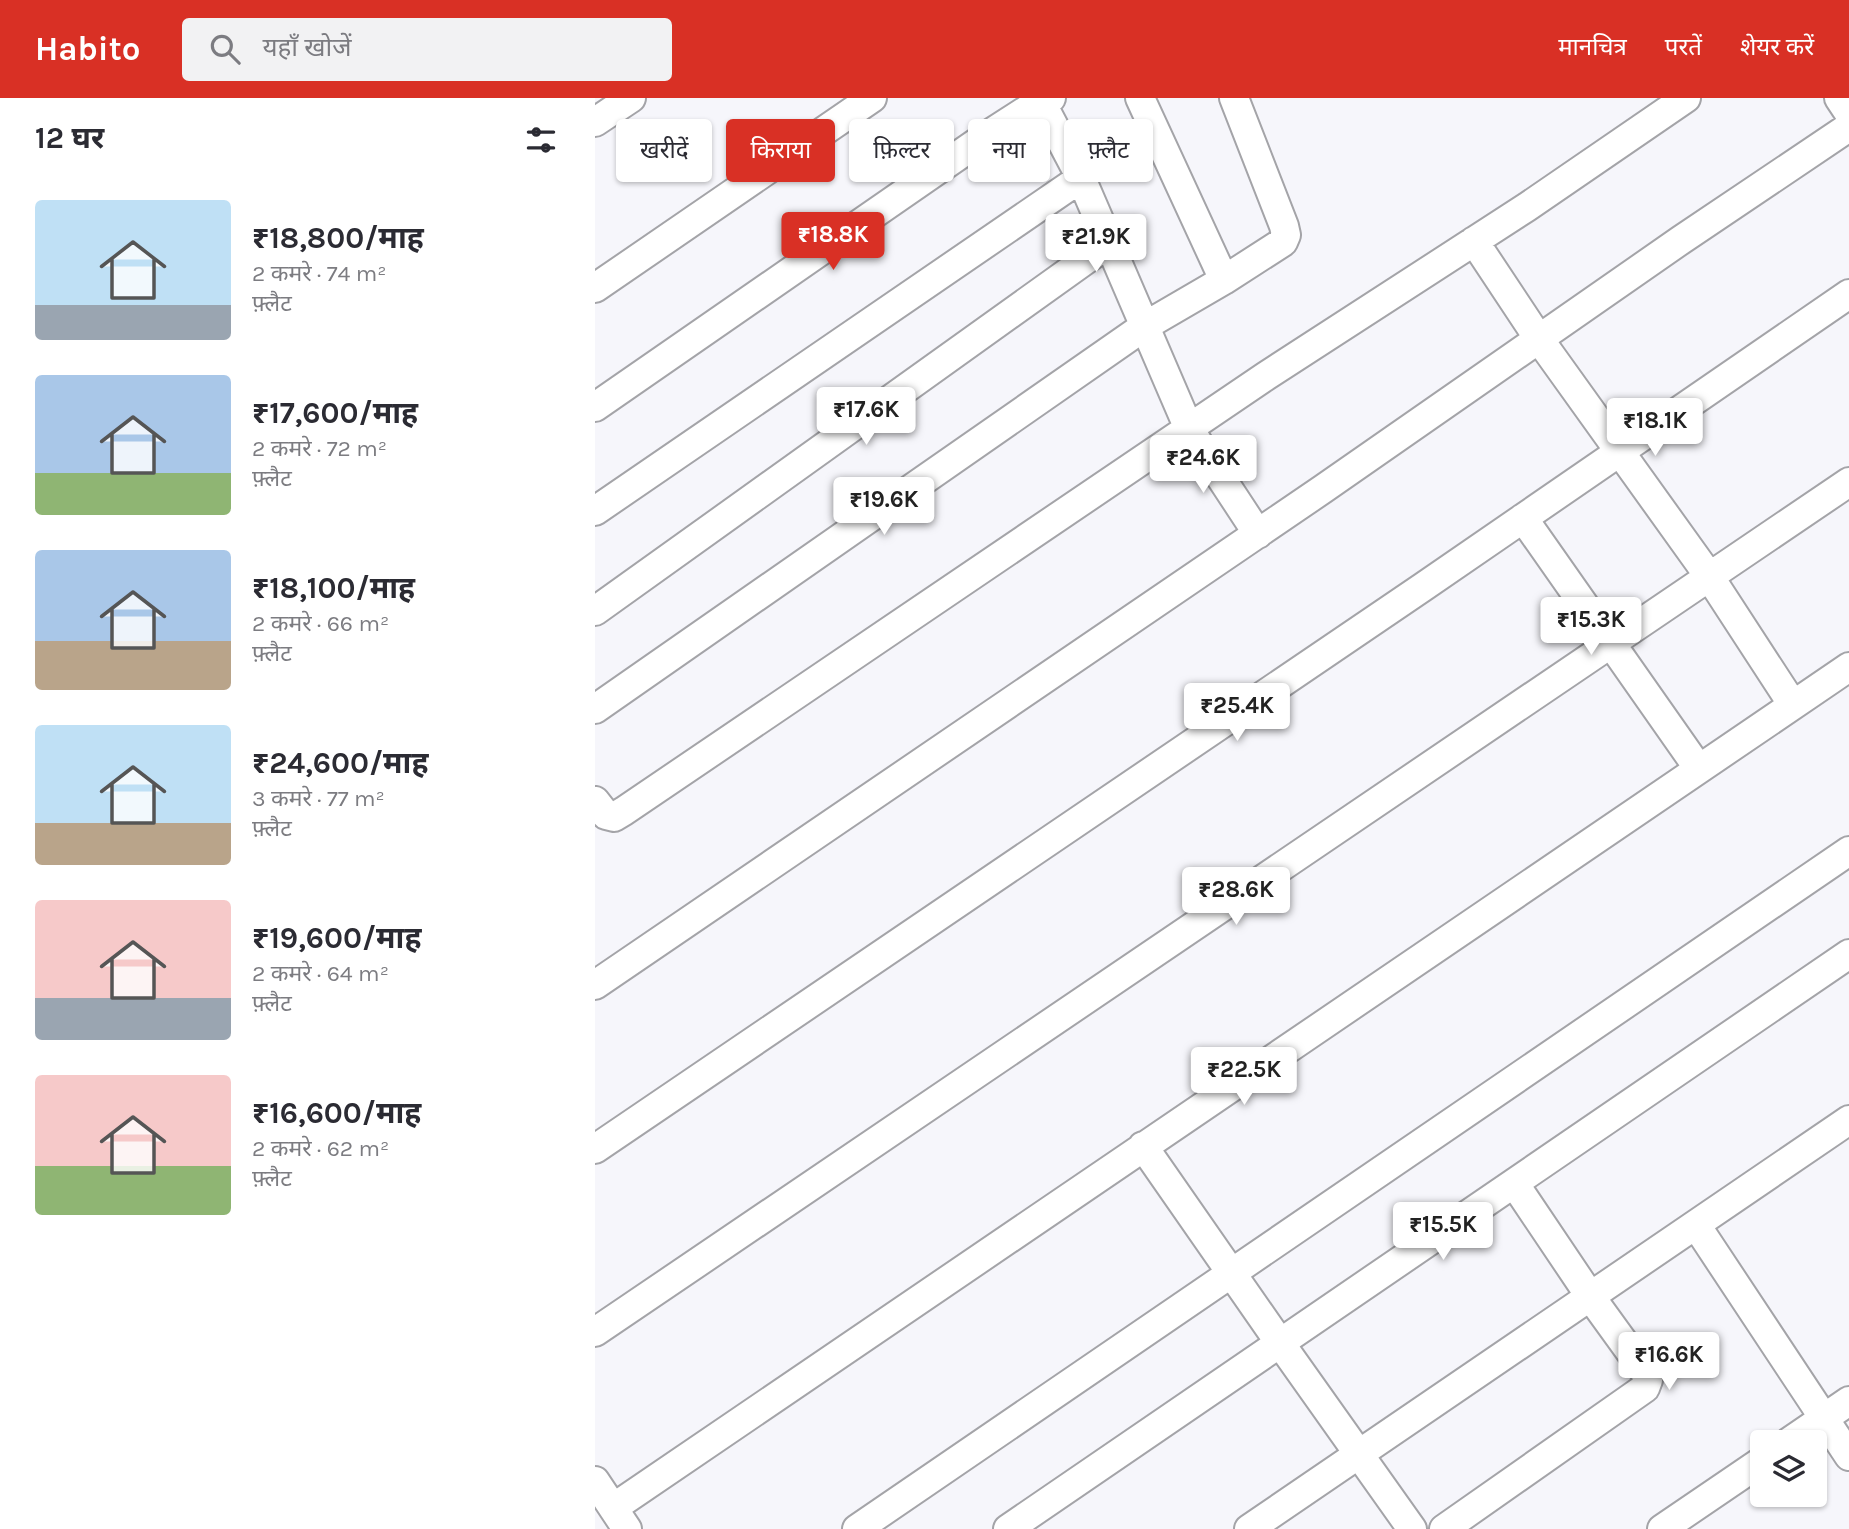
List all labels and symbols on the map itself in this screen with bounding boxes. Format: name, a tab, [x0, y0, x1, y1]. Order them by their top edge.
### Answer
pin: ₹18.8K	[776, 212, 890, 272]
pin: ₹21.9K	[1039, 214, 1153, 274]
pin: ₹17.6K	[809, 388, 923, 447]
pin: ₹18.1K	[1598, 398, 1712, 458]
pin: ₹24.6K	[1146, 436, 1260, 495]
pin: ₹19.6K	[827, 478, 941, 537]
pin: ₹15.3K	[1534, 598, 1648, 657]
pin: ₹25.4K	[1180, 684, 1294, 743]
pin: ₹28.6K	[1179, 868, 1293, 927]
pin: ₹22.5K	[1187, 1048, 1301, 1107]
pin: ₹15.5K	[1386, 1202, 1500, 1262]
pin: ₹16.6K	[1612, 1332, 1726, 1392]

